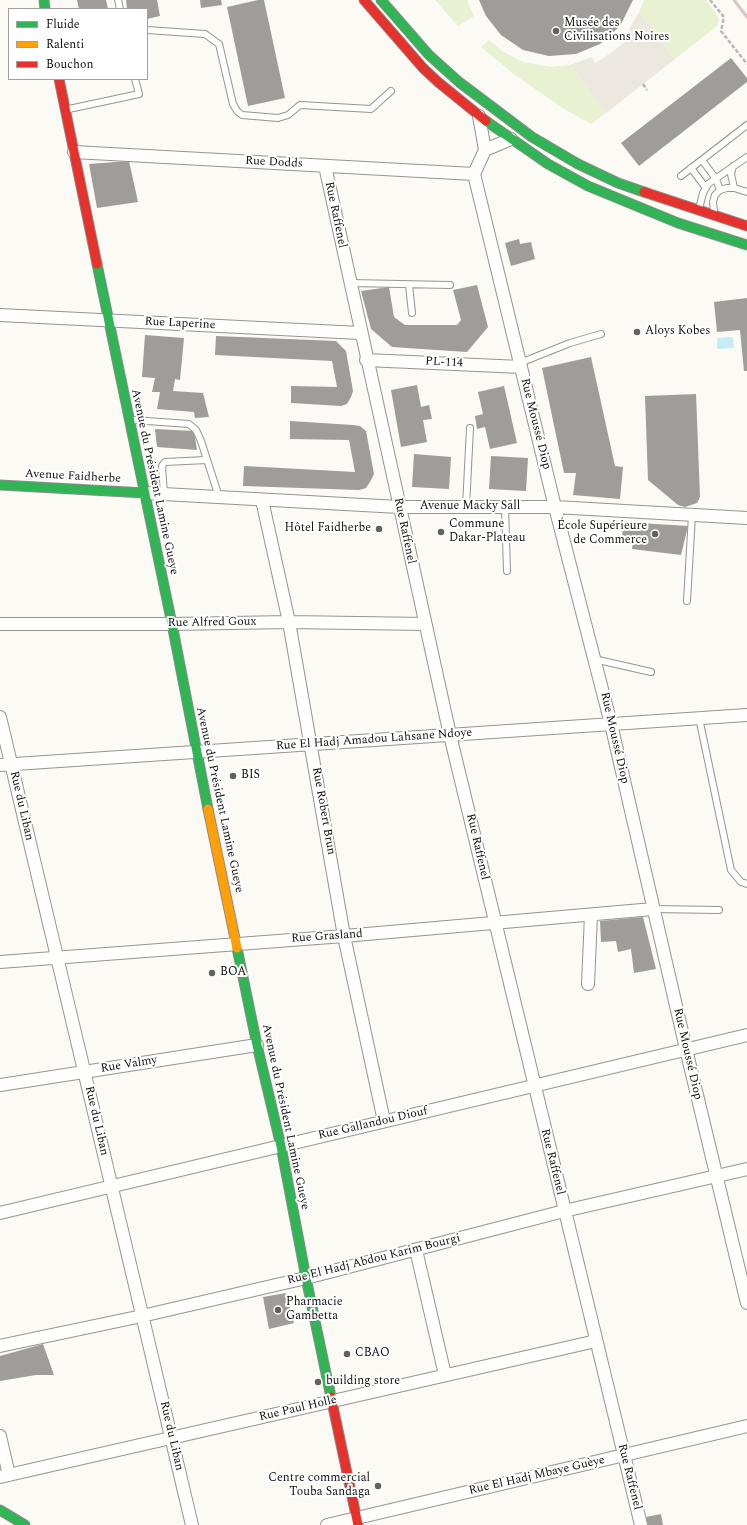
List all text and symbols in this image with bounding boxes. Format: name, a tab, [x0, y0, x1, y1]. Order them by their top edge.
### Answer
legend	[8, 8, 148, 80]
text: Fluide	[46, 15, 80, 34]
place label: Musée des Civilisations Noires	[564, 17, 670, 45]
marker: Musée des Civilisations Noires	[551, 26, 561, 36]
text: Ralenti	[46, 35, 84, 54]
text: Bouchon	[46, 55, 93, 74]
street label: Rue Dodds	[245, 154, 303, 172]
street label: Rue Raffenel	[321, 180, 349, 250]
street label: Rue Laperine	[144, 315, 216, 333]
place label: Aloys Kobes	[645, 325, 710, 339]
marker: Aloys Kobes	[632, 327, 642, 337]
street label: PL-114	[425, 355, 463, 371]
street label: Rue Moussé Diop	[517, 377, 553, 471]
street label: Avenue du Président Lamine Gueye	[127, 388, 181, 576]
street label: Avenue Faidherbe	[25, 467, 121, 487]
street label: Rue Raffenel	[390, 496, 418, 566]
street label: Avenue Macky Sall	[420, 500, 520, 514]
place label: Commune Dakar-Plateau	[449, 518, 525, 546]
place label: École Supérieure de Commerce	[557, 520, 647, 548]
place label: Hôtel Faidherbe	[285, 522, 371, 536]
marker: Hôtel Faidherbe	[374, 524, 384, 534]
marker: Commune Dakar-Plateau	[436, 527, 446, 537]
marker: École Supérieure de Commerce	[650, 529, 660, 539]
street label: Rue Alfred Goux	[168, 615, 256, 631]
street label: Rue Moussé Diop	[596, 691, 632, 785]
street label: Avenue du Président Lamine Gueye	[192, 706, 246, 894]
street label: Rue El Hadj Amadou Lahsane Ndoye	[275, 726, 473, 754]
street label: Rue Robert Brun	[308, 766, 338, 856]
place label: BIS	[241, 769, 260, 783]
street label: Rue du Liban	[6, 770, 36, 842]
marker: BIS	[228, 771, 238, 781]
street label: Rue Raffenel	[462, 812, 492, 882]
street label: Rue Grasland	[291, 927, 363, 947]
place label: BOA	[220, 966, 246, 980]
marker: BOA	[207, 968, 217, 978]
street label: Rue Moussé Diop	[669, 1007, 705, 1101]
street label: Avenue du Président Lamine Gueye	[258, 1023, 312, 1211]
street label: Rue Valmy	[100, 1053, 158, 1077]
street label: Rue du Liban	[81, 1085, 111, 1157]
street label: Rue Gallandou Diouf	[317, 1104, 429, 1144]
street label: Rue Raffenel	[537, 1127, 567, 1197]
street label: Rue El Hadj Abdou Karim Bourgi	[286, 1232, 462, 1288]
place label: Pharmacie Gambetta	[286, 1296, 343, 1324]
marker: Pharmacie Gambetta	[273, 1305, 283, 1315]
place label: CBAO	[355, 1347, 390, 1361]
marker: CBAO	[342, 1349, 352, 1359]
place label: building store	[326, 1375, 400, 1389]
marker: building store	[313, 1377, 323, 1387]
street label: Rue Paul Holle	[258, 1393, 338, 1425]
street label: Rue du Liban	[156, 1400, 186, 1472]
street label: Rue Raffenel	[614, 1442, 644, 1512]
street label: Rue El Hadj Mbaye Guèye	[468, 1453, 606, 1499]
place label: Centre commercial Touba Sandaga	[268, 1472, 370, 1500]
marker: Centre commercial Touba Sandaga	[373, 1481, 383, 1491]

